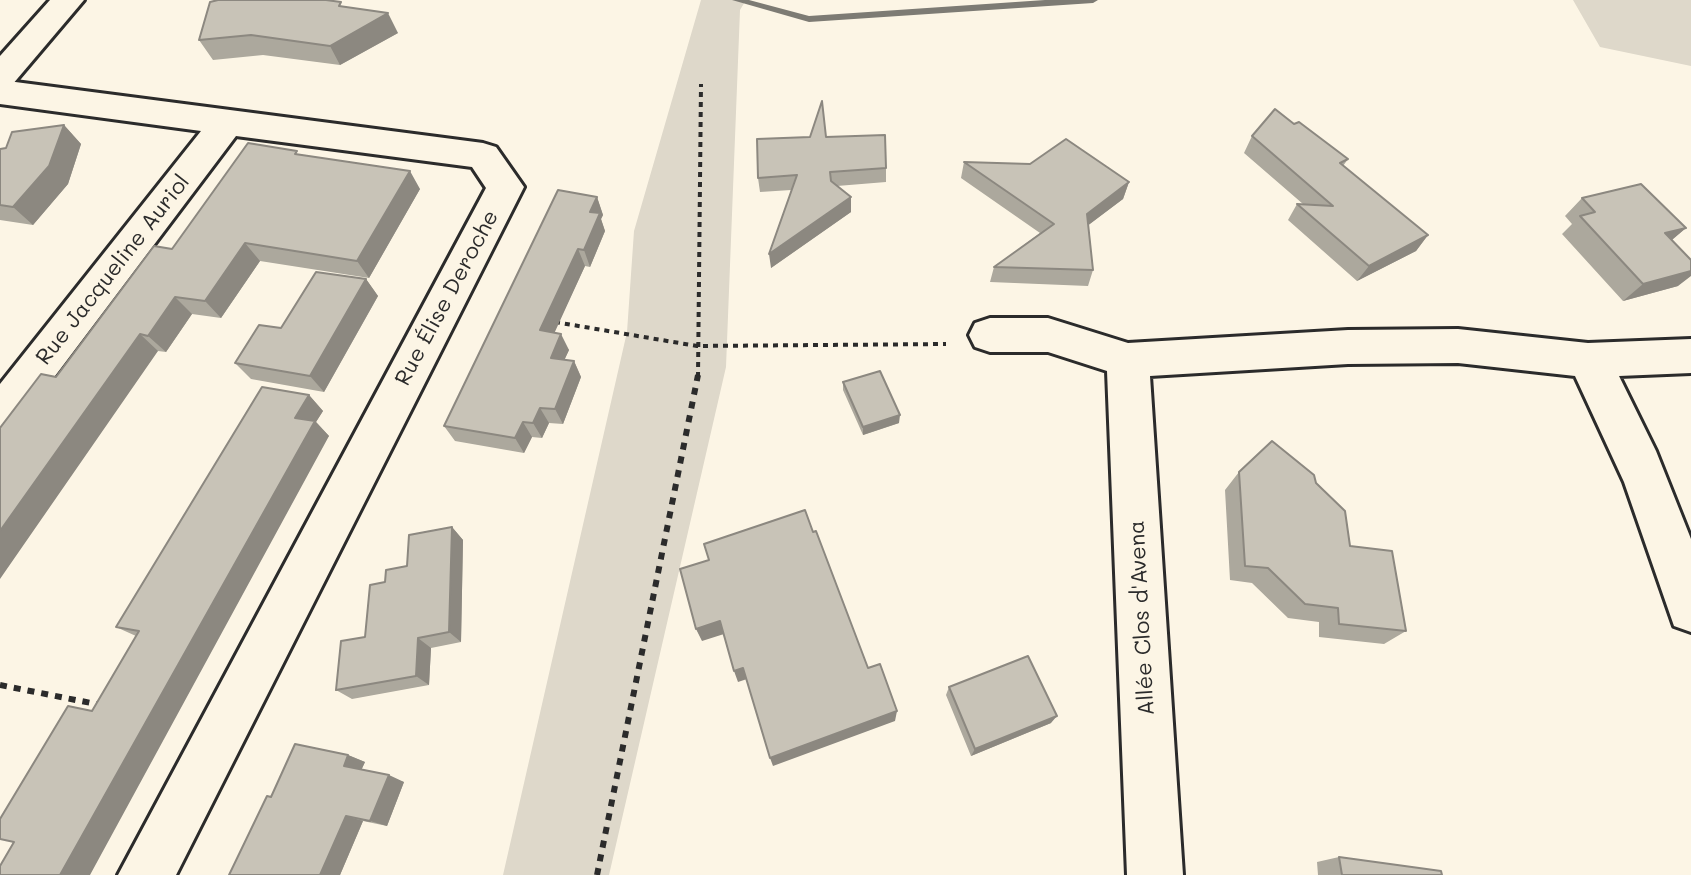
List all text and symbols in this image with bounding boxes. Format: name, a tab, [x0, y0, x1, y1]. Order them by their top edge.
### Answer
street label: Rue Jacqueline Auriol	[31, 170, 195, 370]
street label: Rue Élise Deroche	[390, 206, 504, 390]
street label: Allée Clos d'Avena	[1124, 520, 1160, 716]

